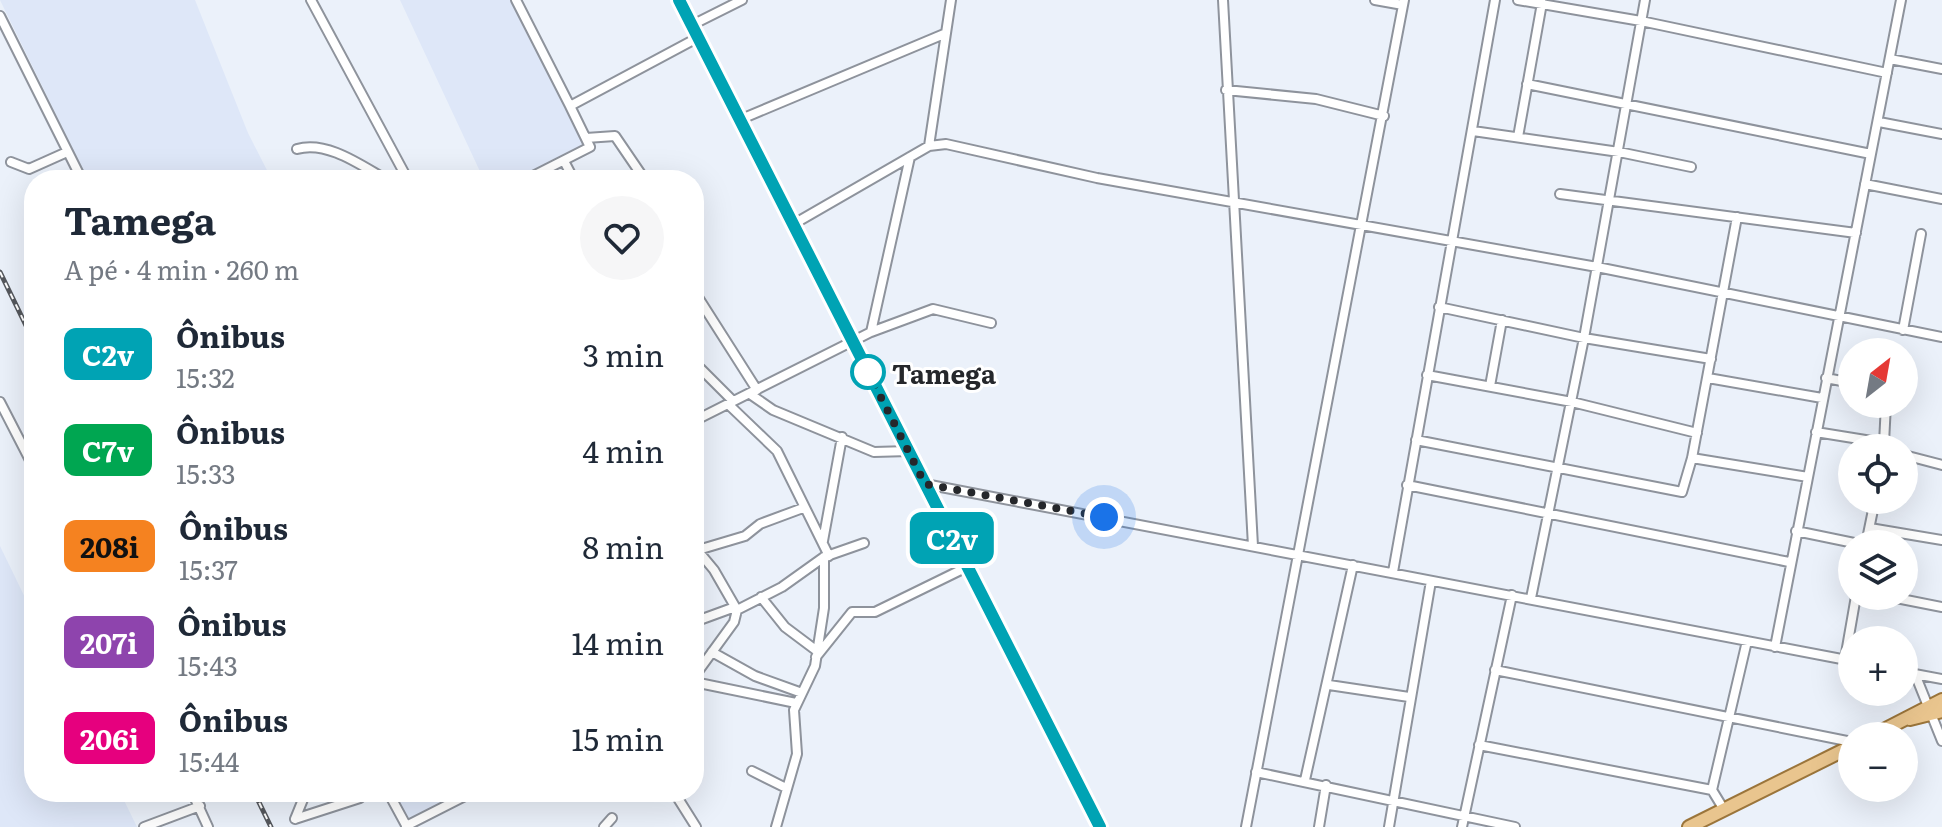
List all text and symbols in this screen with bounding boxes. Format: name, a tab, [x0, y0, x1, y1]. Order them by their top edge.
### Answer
text: Tamega	[64, 190, 216, 247]
button: heart	[580, 196, 664, 280]
text: A pé · 4 min · 260 m	[64, 249, 299, 288]
text: Ônibus	[176, 313, 285, 357]
text: 3 min	[583, 332, 664, 376]
text: C2v	[82, 333, 134, 375]
north arrow	[1838, 338, 1918, 418]
map controls	[1838, 338, 1918, 802]
place label: Tamega	[892, 353, 996, 392]
marker: Tamega	[851, 355, 885, 389]
text: 15:32	[176, 357, 235, 396]
text: Ônibus	[176, 409, 285, 453]
text: 4 min	[583, 428, 664, 472]
text: C7v	[82, 429, 134, 471]
button: locate	[1838, 434, 1918, 514]
text: 15:33	[176, 453, 236, 492]
your location	[1084, 497, 1124, 537]
text: Ônibus	[179, 505, 288, 549]
line badge: C2v	[906, 512, 998, 564]
text: C2v	[926, 517, 978, 559]
text: 8 min	[583, 524, 664, 568]
text: 208i	[80, 525, 139, 567]
button: layers	[1838, 530, 1918, 610]
text: 15:37	[179, 549, 238, 588]
text: Ônibus	[178, 601, 287, 645]
text: 14 min	[572, 620, 664, 664]
text: 207i	[80, 621, 138, 663]
button: +	[1838, 626, 1918, 706]
text: 15:43	[178, 645, 238, 684]
text: Ônibus	[179, 697, 288, 741]
text: 15 min	[572, 716, 664, 760]
text: 206i	[80, 717, 139, 759]
button: −	[1838, 722, 1918, 802]
text: 15:44	[179, 741, 239, 780]

